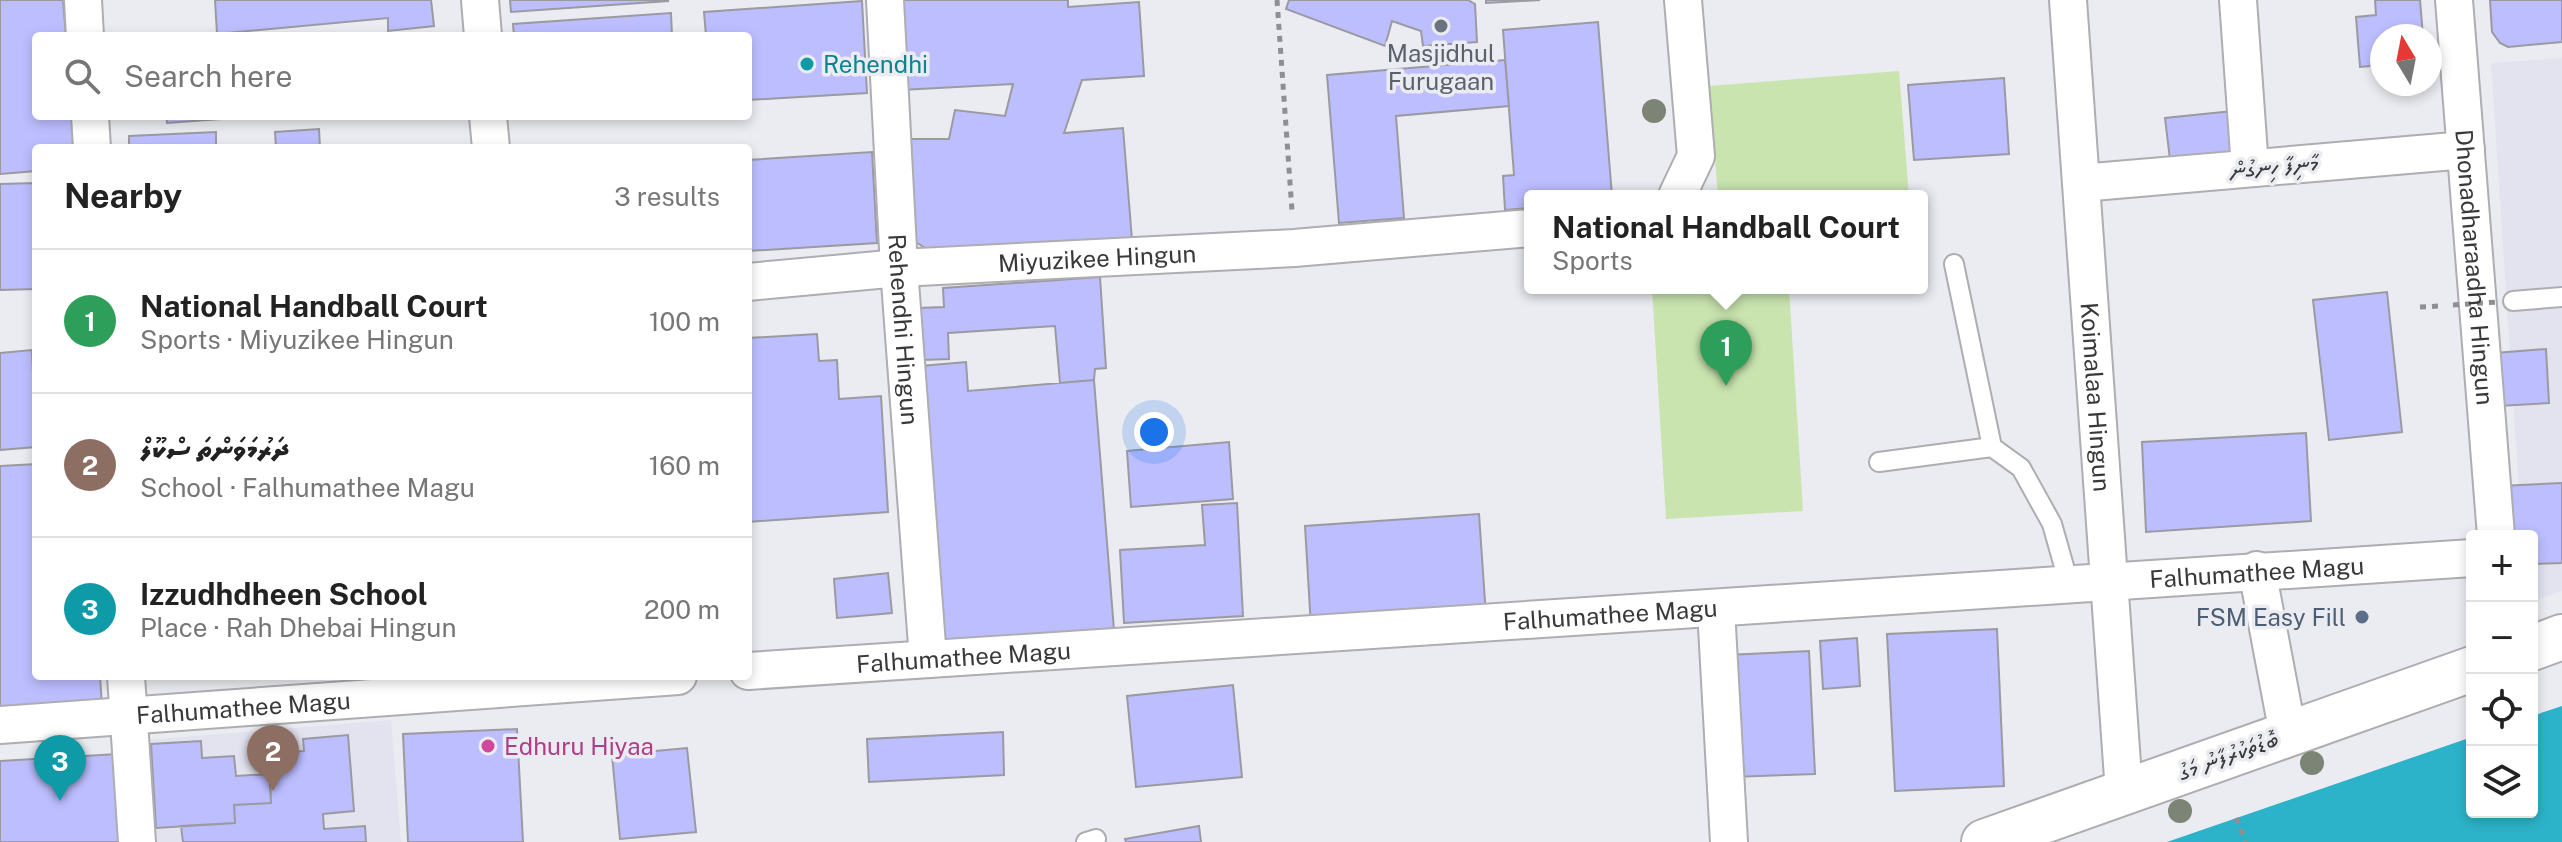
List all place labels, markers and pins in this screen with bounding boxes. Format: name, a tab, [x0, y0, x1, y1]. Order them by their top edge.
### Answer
marker: Masjidhul Furugaan	[1432, 17, 1450, 35]
place label: Masjidhul Furugaan	[1387, 39, 1495, 95]
place label: Rehendhi	[823, 50, 928, 78]
marker: Rehendhi	[798, 55, 816, 73]
pin: 1	[1700, 320, 1752, 386]
place label: FSM Easy Fill	[2196, 603, 2346, 631]
marker: FSM Easy Fill	[2353, 608, 2371, 626]
pin: 2	[247, 725, 299, 791]
place label: Edhuru Hiyaa	[504, 732, 654, 760]
pin: 3	[34, 735, 86, 801]
marker: Edhuru Hiyaa	[479, 737, 497, 755]

